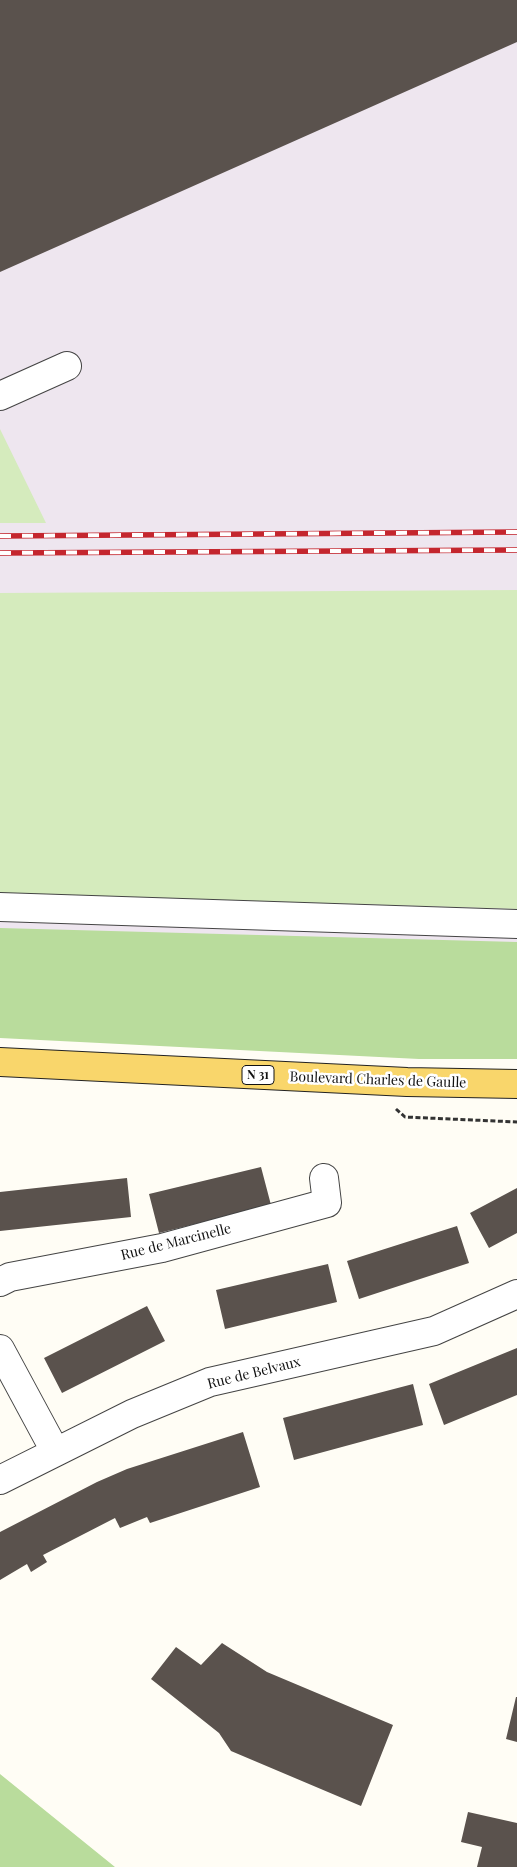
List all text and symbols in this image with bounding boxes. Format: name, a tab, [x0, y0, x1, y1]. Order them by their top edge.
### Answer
road number: N 31	[242, 1066, 274, 1084]
street label: Boulevard Charles de Gaulle	[289, 1069, 467, 1091]
street label: Rue de Marcinelle	[119, 1220, 233, 1264]
street label: Rue de Belvaux	[206, 1353, 302, 1393]

